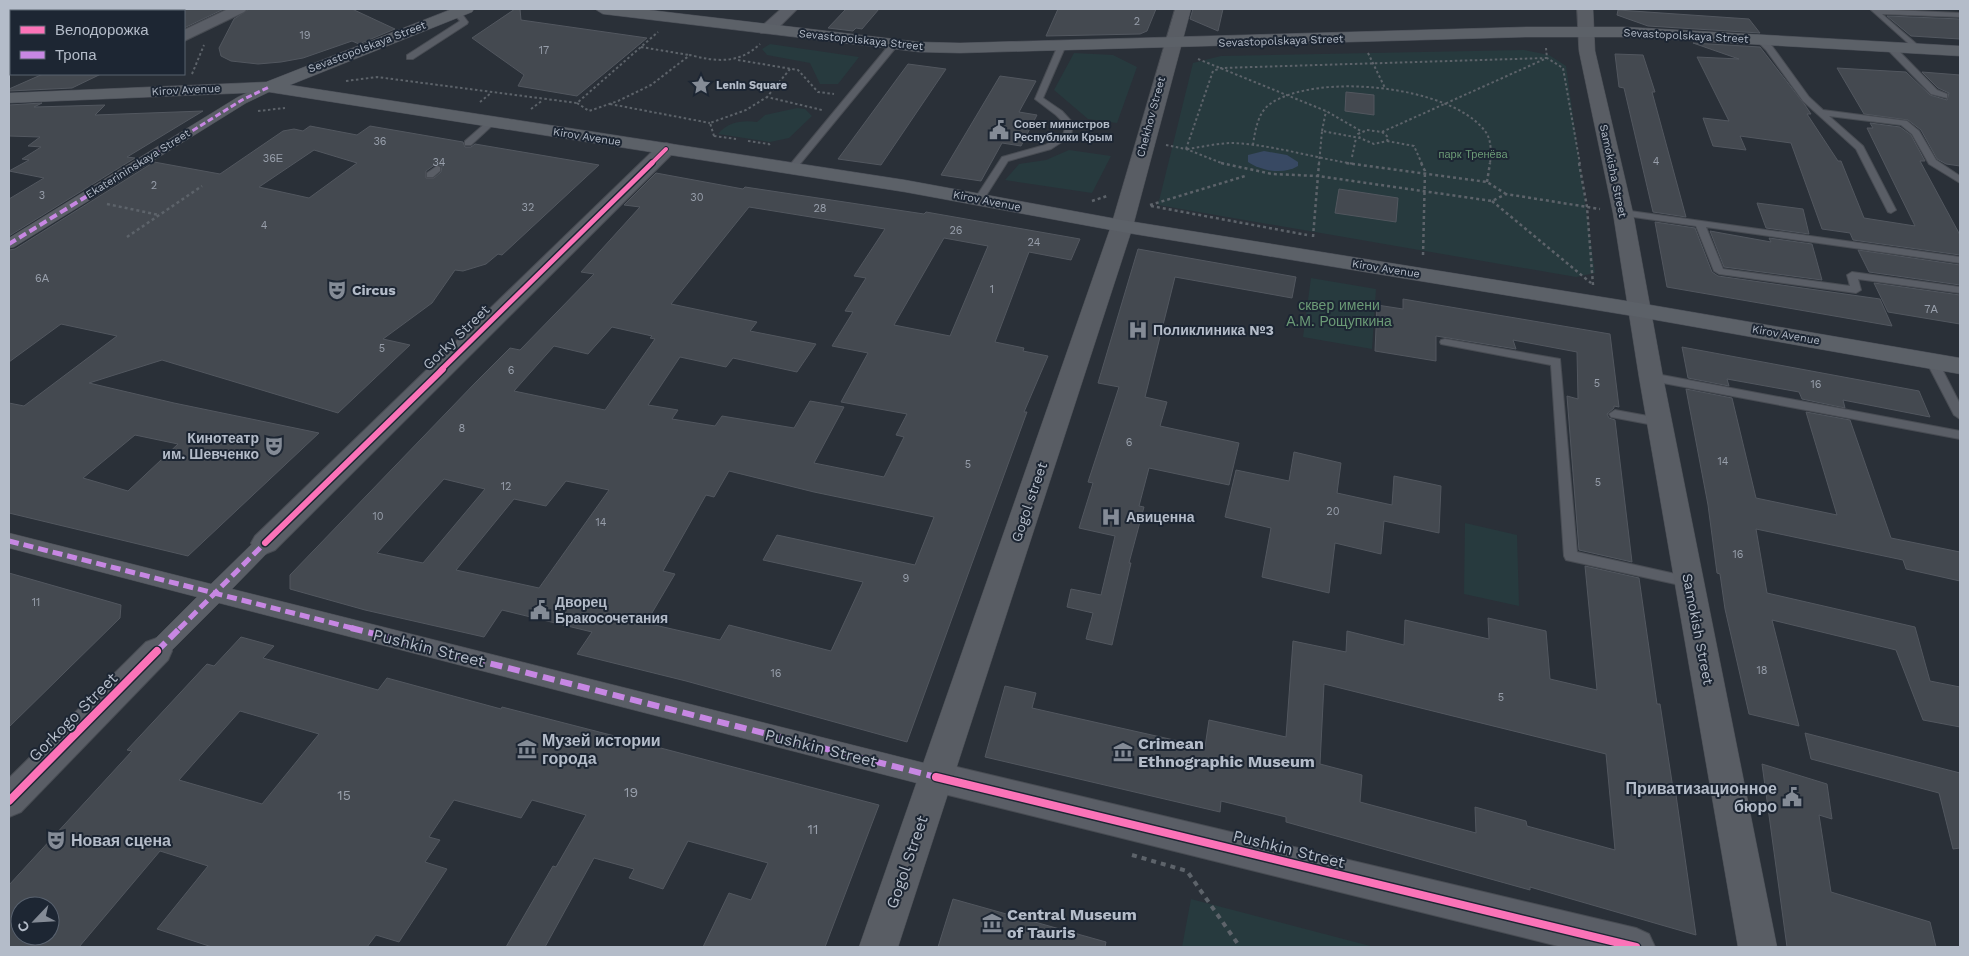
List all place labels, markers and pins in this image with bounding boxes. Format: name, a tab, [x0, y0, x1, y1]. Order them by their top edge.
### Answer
place icon: Lenin Square	[690, 74, 712, 96]
place label: Lenin Square	[716, 79, 787, 92]
place label: Совет министров Республики Крым	[1014, 118, 1113, 144]
public building icon: Совет министров Республики Крым	[988, 119, 1010, 141]
theatre icon: Circus	[326, 279, 348, 301]
place label: Circus	[352, 282, 396, 298]
hospital icon: Поликлиника №3	[1127, 319, 1149, 341]
place label: Поликлиника №3	[1153, 322, 1274, 338]
place label: Кинотеатр им. Шевченко	[162, 430, 259, 462]
theatre icon: Кинотеатр им. Шевченко	[263, 435, 285, 457]
hospital icon: Авиценна	[1100, 506, 1122, 528]
place label: Авиценна	[1126, 509, 1195, 525]
place label: Дворец Бракосочетания	[555, 594, 668, 626]
public building icon: Дворец Бракосочетания	[529, 599, 551, 621]
place label: Музей истории города	[542, 731, 661, 768]
place label: Crimean Ethnographic Museum	[1138, 734, 1315, 771]
museum icon: Музей истории города	[516, 738, 538, 760]
museum icon: Crimean Ethnographic Museum	[1112, 741, 1134, 763]
place label: Приватизационное бюро	[1626, 779, 1777, 816]
public building icon: Приватизационное бюро	[1781, 786, 1803, 808]
theatre icon: Новая сцена	[45, 829, 67, 851]
place label: Новая сцена	[71, 831, 171, 850]
place label: Central Museum of Tauris	[1007, 905, 1137, 942]
museum icon: Central Museum of Tauris	[981, 912, 1003, 934]

